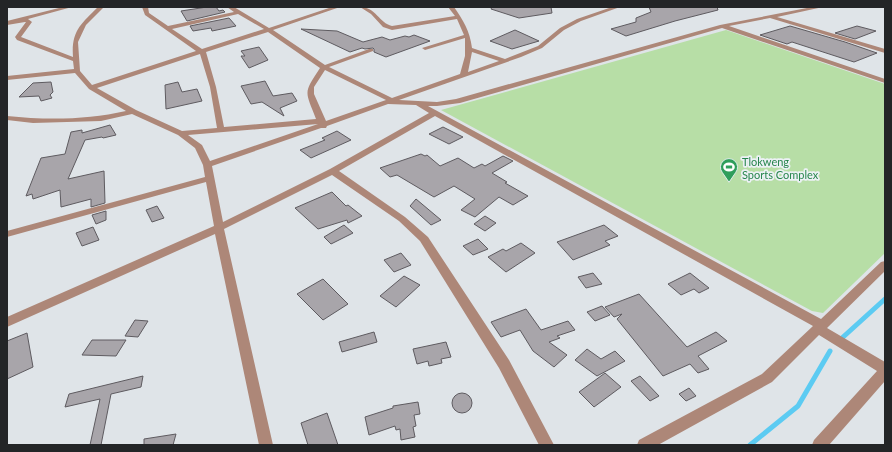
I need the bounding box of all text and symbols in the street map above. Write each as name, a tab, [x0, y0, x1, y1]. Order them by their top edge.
place label: Tlokweng Sports Complex	[742, 155, 819, 181]
sports icon: Tlokweng Sports Complex	[719, 157, 739, 182]

